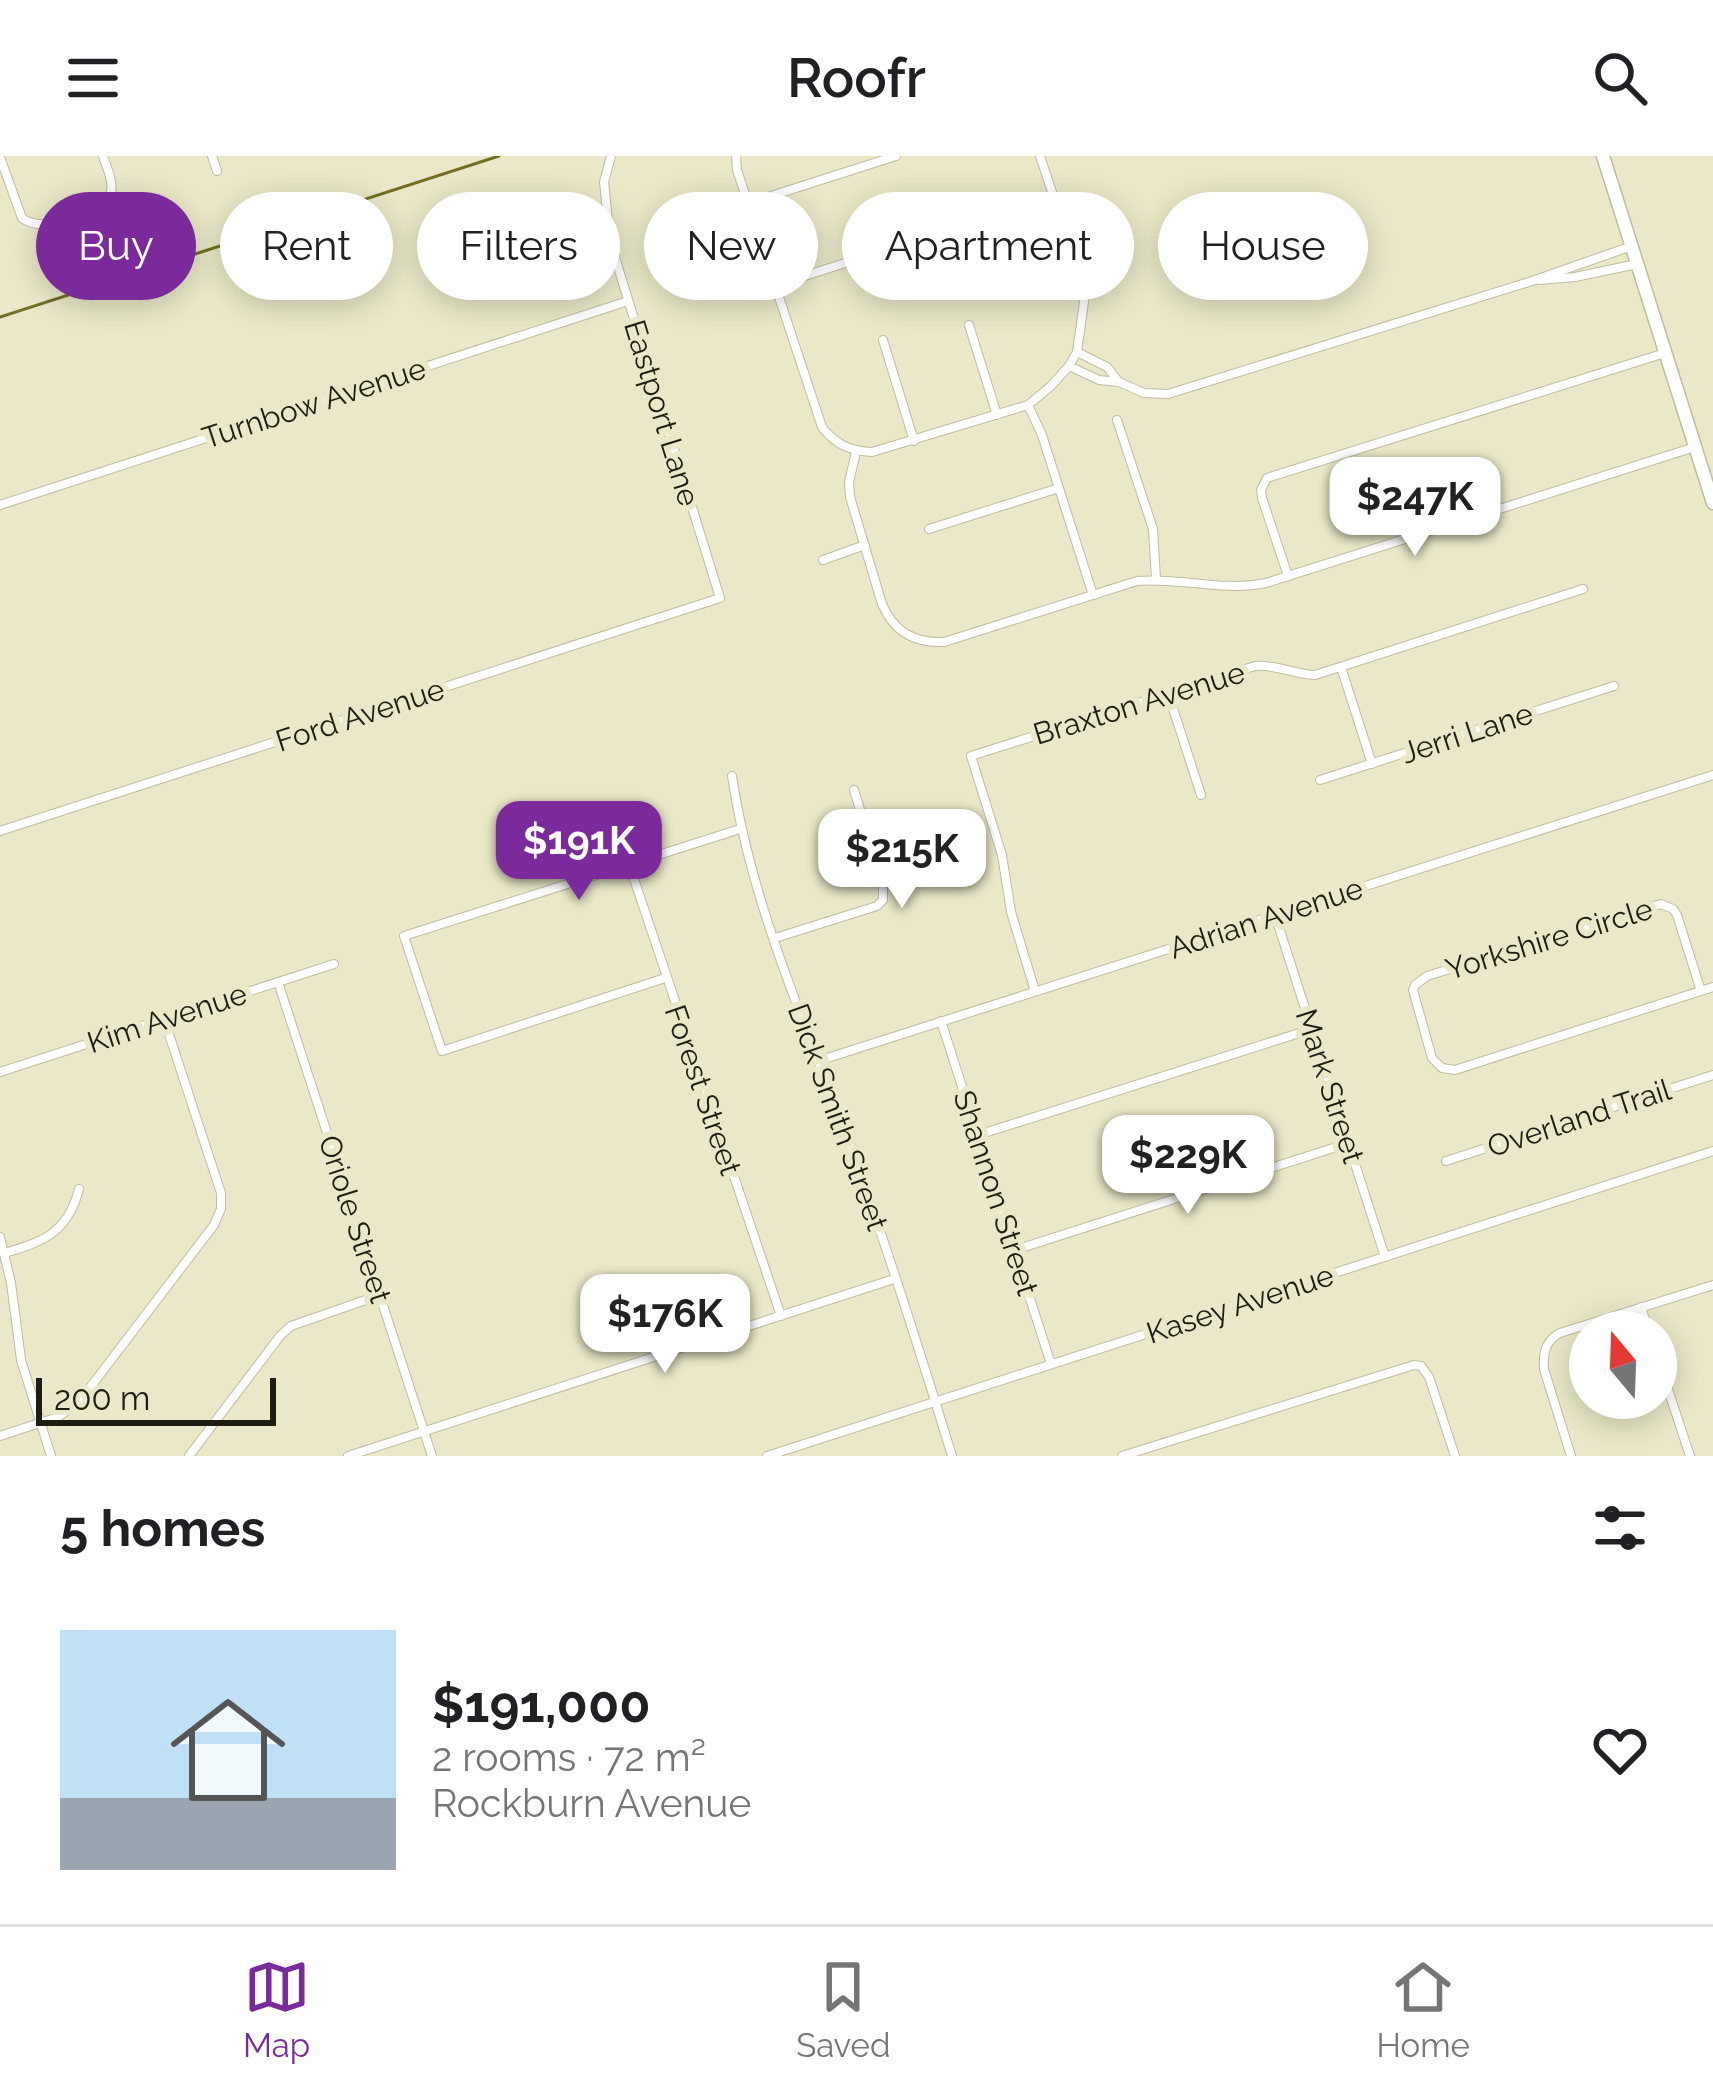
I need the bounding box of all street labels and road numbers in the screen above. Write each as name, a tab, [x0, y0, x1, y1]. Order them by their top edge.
street label: Eastport Lane	[617, 316, 707, 510]
street label: Turnbow Avenue	[198, 350, 430, 456]
street label: Braxton Avenue	[1029, 654, 1249, 752]
street label: Ford Avenue	[271, 671, 449, 759]
street label: Jerri Lane	[1397, 695, 1537, 771]
street label: Adrian Avenue	[1165, 870, 1367, 966]
street label: Yorkshire Circle	[1441, 891, 1657, 987]
street label: Kim Avenue	[83, 976, 251, 1060]
street label: Dick Smith Street	[781, 999, 895, 1235]
street label: Forest Street	[658, 1000, 748, 1180]
street label: Mark Street	[1289, 1005, 1371, 1167]
street label: Overland Trail	[1483, 1072, 1676, 1164]
street label: Shannon Street	[946, 1086, 1046, 1300]
street label: Oriole Street	[311, 1131, 399, 1307]
street label: Kasey Avenue	[1142, 1257, 1338, 1351]

